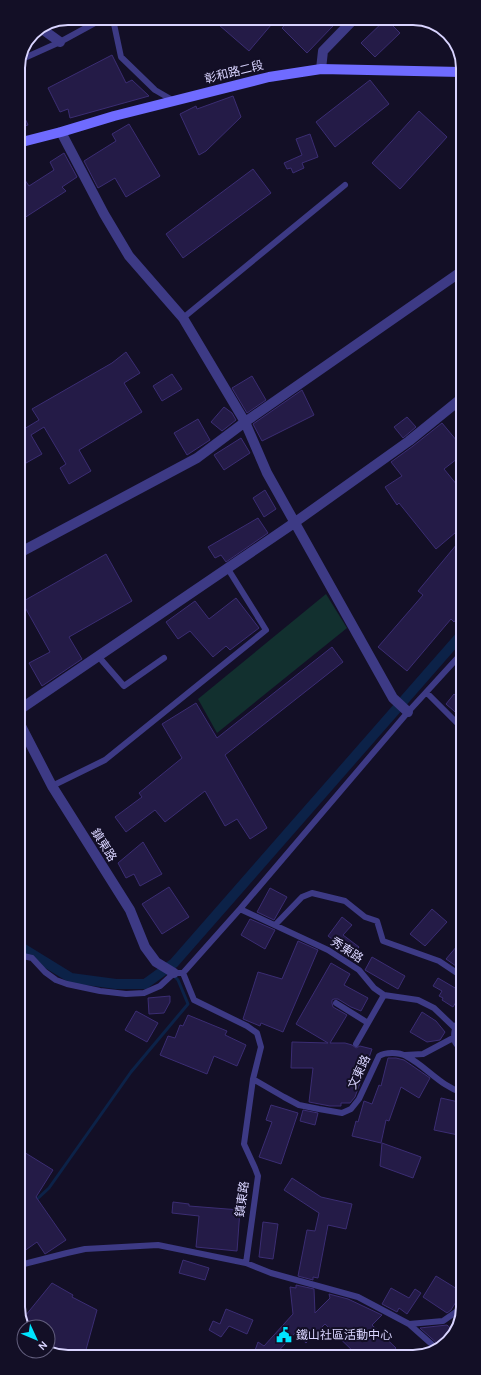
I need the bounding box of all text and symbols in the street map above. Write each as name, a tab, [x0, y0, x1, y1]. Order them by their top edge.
street label: 彰和路二段	[203, 58, 265, 86]
street label: 鎮東路	[89, 826, 119, 864]
street label: 秀東路	[328, 934, 366, 966]
street label: 文東路	[345, 1053, 373, 1091]
street label: 鎮東路	[233, 1180, 251, 1218]
north arrow	[16, 1319, 56, 1359]
public building icon: 鐵山社區活動中心	[275, 1326, 293, 1344]
place label: 鐵山社區活動中心	[296, 1328, 392, 1342]
text: N	[35, 1338, 50, 1353]

